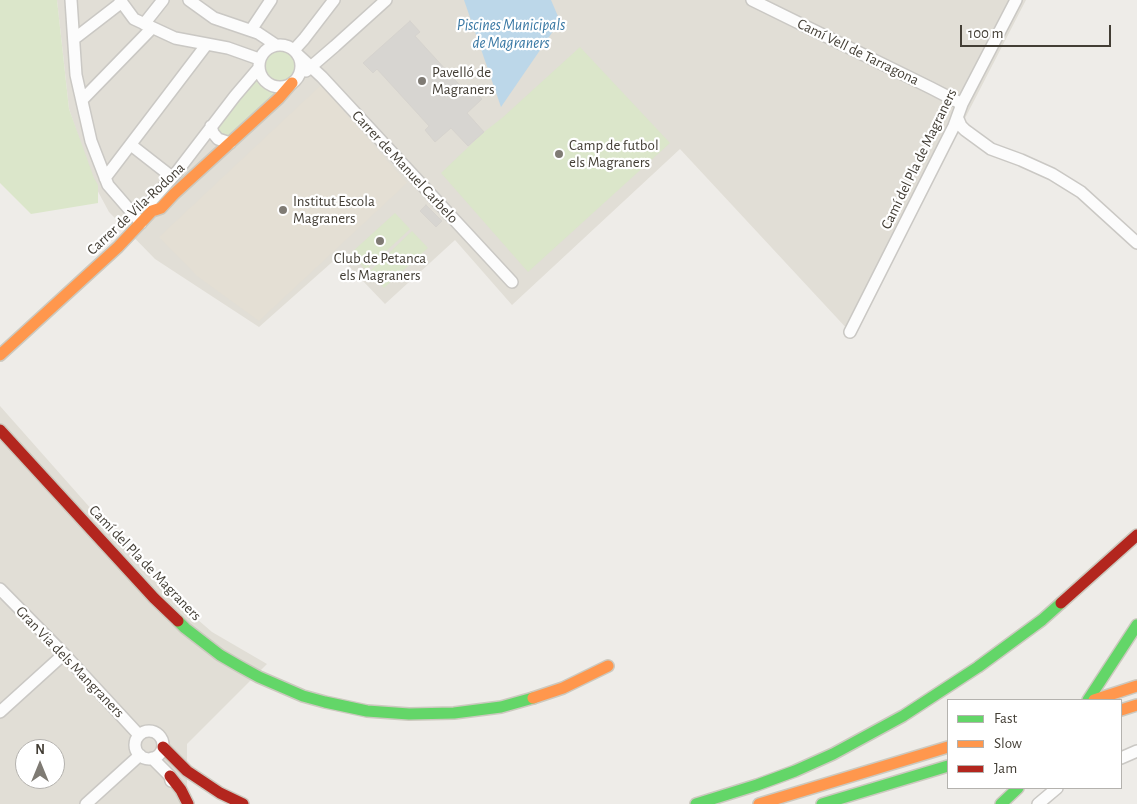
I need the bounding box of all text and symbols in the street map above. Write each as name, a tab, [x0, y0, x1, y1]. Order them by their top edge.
water label: Piscines Municipals de Magraners	[457, 15, 565, 53]
street label: Camí Vell de Tarragona	[794, 15, 922, 89]
scale bar	[962, 15, 1113, 47]
text: 100 m	[968, 26, 1003, 41]
place label: Pavelló de Magraners	[432, 63, 494, 98]
marker: Pavelló de Magraners	[416, 75, 428, 87]
street label: Camí del Pla de Magraners	[877, 86, 961, 232]
street label: Carrer de Manuel Carbelo	[348, 107, 462, 227]
place label: Camp de futbol els Magraners	[569, 136, 659, 171]
marker: Camp de futbol els Magraners	[553, 148, 565, 160]
street label: Carrer de Vila-Rodona	[83, 159, 189, 259]
place label: Institut Escola Magraners	[293, 192, 375, 227]
marker: Institut Escola Magraners	[277, 204, 289, 216]
marker: Club de Petanca els Magraners	[374, 235, 386, 247]
place label: Club de Petanca els Magraners	[334, 249, 426, 284]
street label: Camí del Pla de Magraners	[85, 501, 205, 625]
street label: Gran Via dels Mangraners	[12, 602, 128, 722]
legend	[947, 699, 1122, 789]
text: Fast	[994, 711, 1017, 726]
text: Slow	[994, 736, 1022, 751]
north arrow	[15, 739, 65, 789]
text: N	[35, 743, 45, 757]
text: Jam	[994, 761, 1017, 776]

